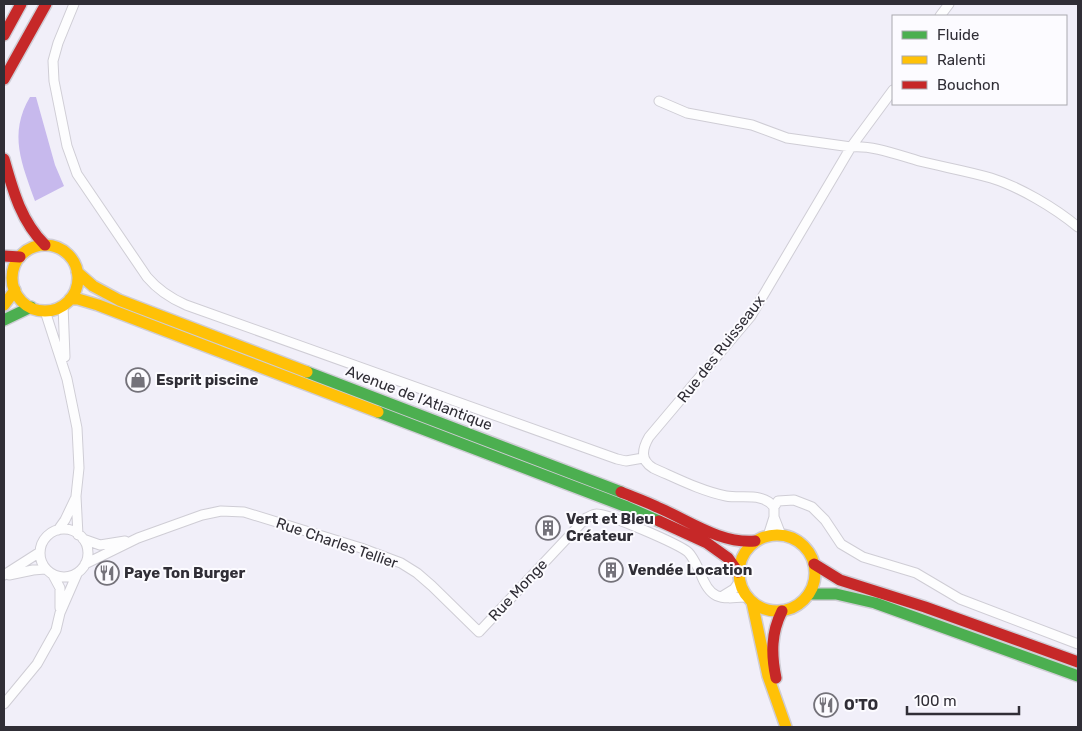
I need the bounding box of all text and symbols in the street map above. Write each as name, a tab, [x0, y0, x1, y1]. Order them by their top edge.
legend	[892, 15, 1067, 105]
text: Fluide	[937, 26, 979, 44]
text: Ralenti	[937, 51, 986, 69]
text: Bouchon	[937, 76, 1000, 94]
street label: Rue des Ruisseaux	[674, 292, 768, 406]
street label: Avenue de l’Atlantique	[343, 362, 495, 434]
shop icon: Esprit piscine	[125, 367, 151, 393]
place label: Esprit piscine	[156, 371, 258, 389]
place label: Vert et Bleu Créateur	[566, 510, 654, 545]
street label: Rue Charles Tellier	[274, 514, 401, 572]
building icon: Vert et Bleu Créateur	[535, 515, 561, 541]
street label: Rue Monge	[485, 555, 551, 625]
building icon: Vendée Location	[598, 557, 624, 583]
restaurant icon: Paye Ton Burger	[94, 560, 120, 586]
place label: Vendée Location	[628, 561, 752, 579]
place label: Paye Ton Burger	[124, 564, 245, 582]
scale bar	[907, 684, 1020, 716]
restaurant icon: O'TO	[813, 692, 839, 718]
text: 100 m	[914, 692, 956, 710]
place label: O'TO	[844, 696, 878, 714]

